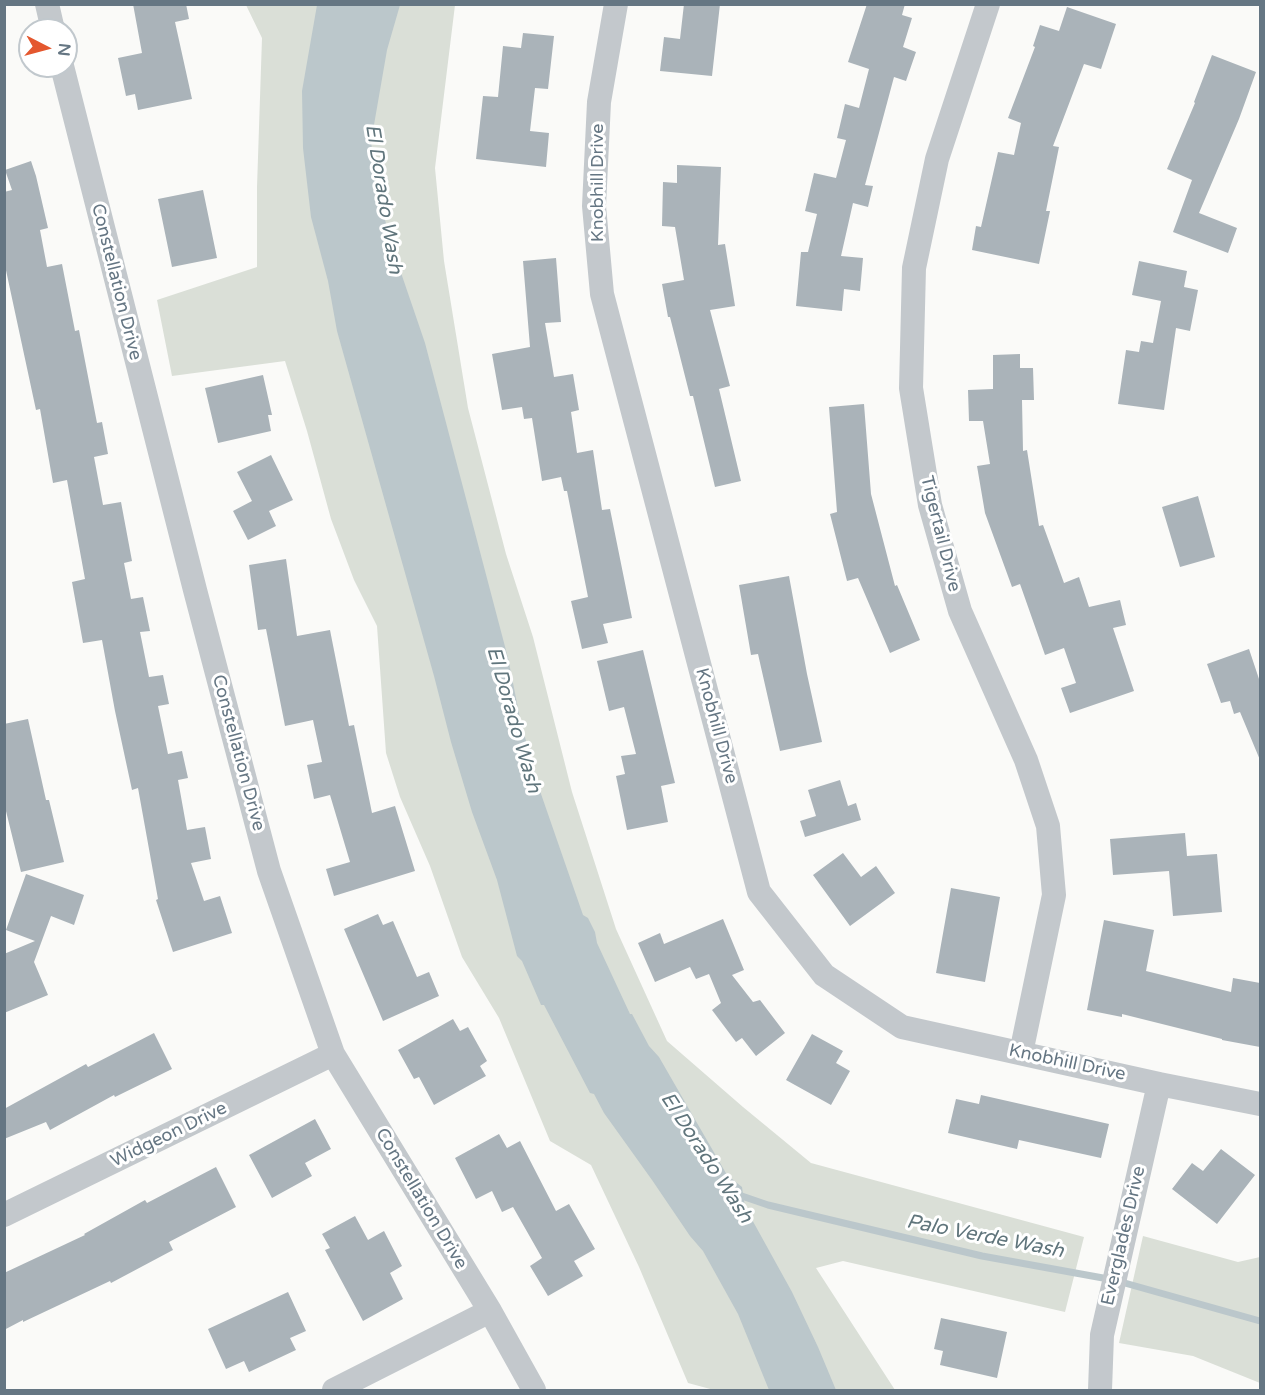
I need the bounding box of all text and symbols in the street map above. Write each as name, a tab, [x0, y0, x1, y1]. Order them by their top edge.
north arrow	[18, 18, 78, 78]
text: N	[53, 42, 75, 57]
water label: El Dorado Wash	[359, 123, 407, 275]
street label: Knobhill Drive	[587, 124, 609, 242]
street label: Constellation Drive	[86, 201, 146, 363]
street label: Tigertail Drive	[915, 474, 965, 594]
water label: El Dorado Wash	[481, 644, 545, 796]
street label: Knobhill Drive	[690, 666, 742, 786]
street label: Constellation Drive	[207, 673, 269, 833]
street label: Knobhill Drive	[1007, 1040, 1127, 1086]
water label: El Dorado Wash	[655, 1088, 757, 1228]
street label: Widgeon Drive	[107, 1098, 231, 1172]
street label: Constellation Drive	[370, 1125, 472, 1273]
street label: Everglades Drive	[1097, 1164, 1151, 1308]
water label: Palo Verde Wash	[904, 1210, 1066, 1264]

